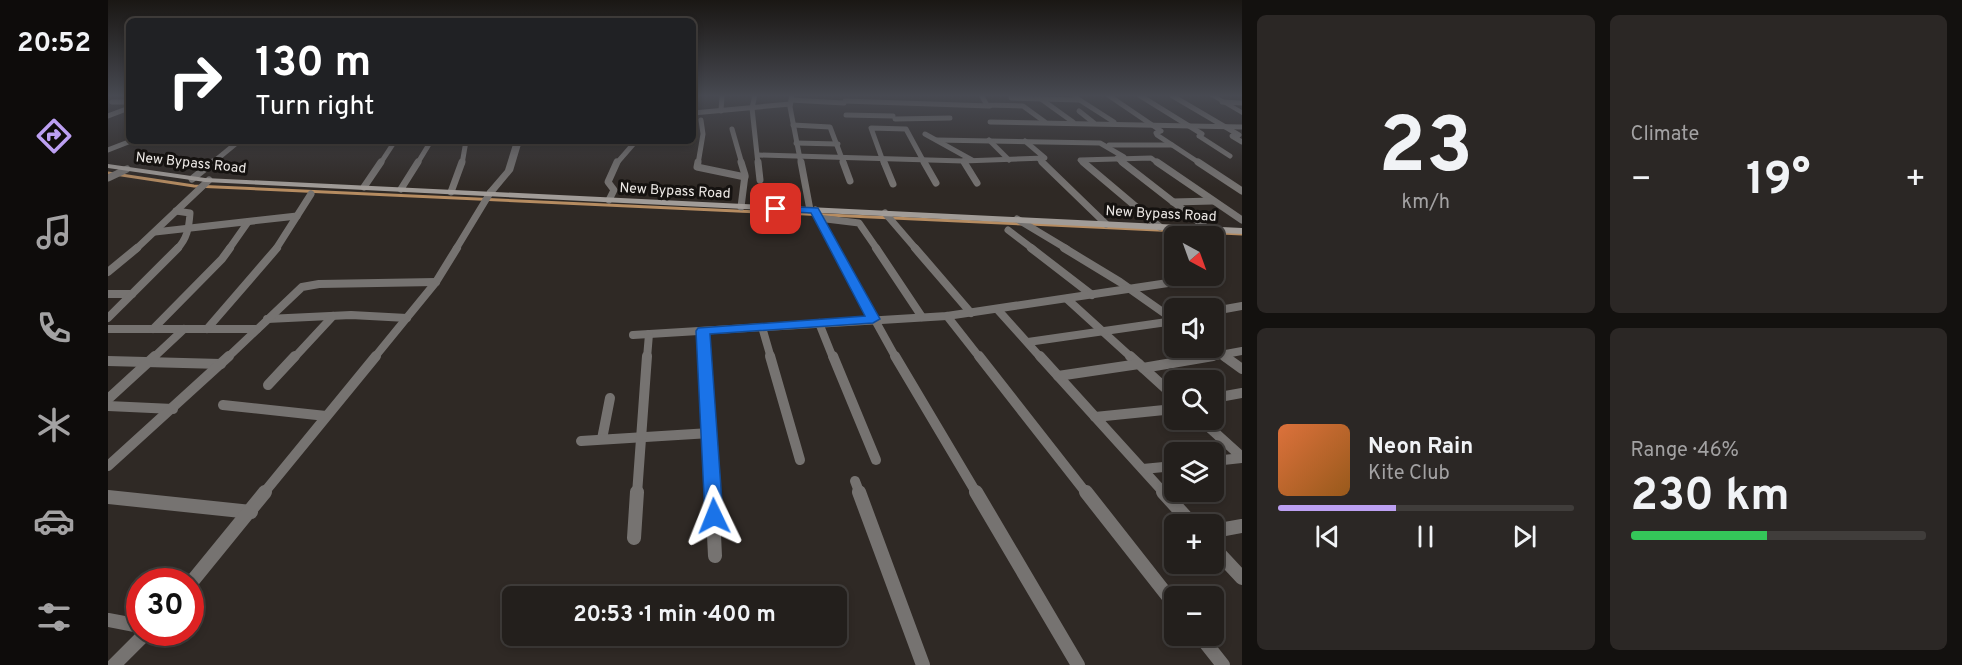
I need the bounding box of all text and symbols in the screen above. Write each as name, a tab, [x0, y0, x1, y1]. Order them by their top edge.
text: 20:52	[17, 27, 91, 61]
text: 130 m	[255, 38, 371, 91]
icon: right	[156, 42, 234, 120]
text: Turn right	[255, 90, 374, 124]
text: 23	[1379, 101, 1473, 200]
icon: directions	[33, 115, 75, 157]
text: Climate	[1631, 122, 1699, 148]
street label: New Bypass Road	[135, 149, 247, 178]
text: 19°	[1746, 153, 1810, 210]
text: −	[1631, 160, 1652, 202]
text: +	[1905, 160, 1926, 202]
street label: New Bypass Road	[619, 180, 731, 203]
pin	[750, 183, 801, 234]
text: km/h	[1401, 190, 1450, 216]
icon: arrive	[759, 192, 792, 225]
street label: New Bypass Road	[1105, 203, 1217, 226]
icon: music	[33, 211, 75, 253]
north arrow	[1164, 226, 1224, 286]
map controls	[1164, 226, 1224, 646]
button: sound	[1164, 298, 1224, 358]
icon: phone	[33, 307, 75, 349]
button: search	[1164, 370, 1224, 430]
icon: climate	[33, 404, 75, 446]
text: Neon Rain	[1368, 434, 1473, 461]
text: Range · 46%	[1631, 438, 1739, 464]
button: layers	[1164, 442, 1224, 502]
text: Kite Club	[1368, 461, 1450, 487]
text: 230 km	[1631, 469, 1790, 526]
position arrow	[682, 484, 746, 548]
icon: car	[33, 500, 75, 542]
button: +	[1164, 514, 1224, 574]
icon: previous	[1311, 520, 1344, 553]
icon: pause	[1409, 520, 1442, 553]
icon: next	[1508, 520, 1541, 553]
speed limit sign: 30	[126, 568, 204, 646]
button: −	[1164, 586, 1224, 646]
icon: filters	[33, 596, 75, 638]
text: 20:53 · 1 min · 400 m	[573, 602, 776, 629]

